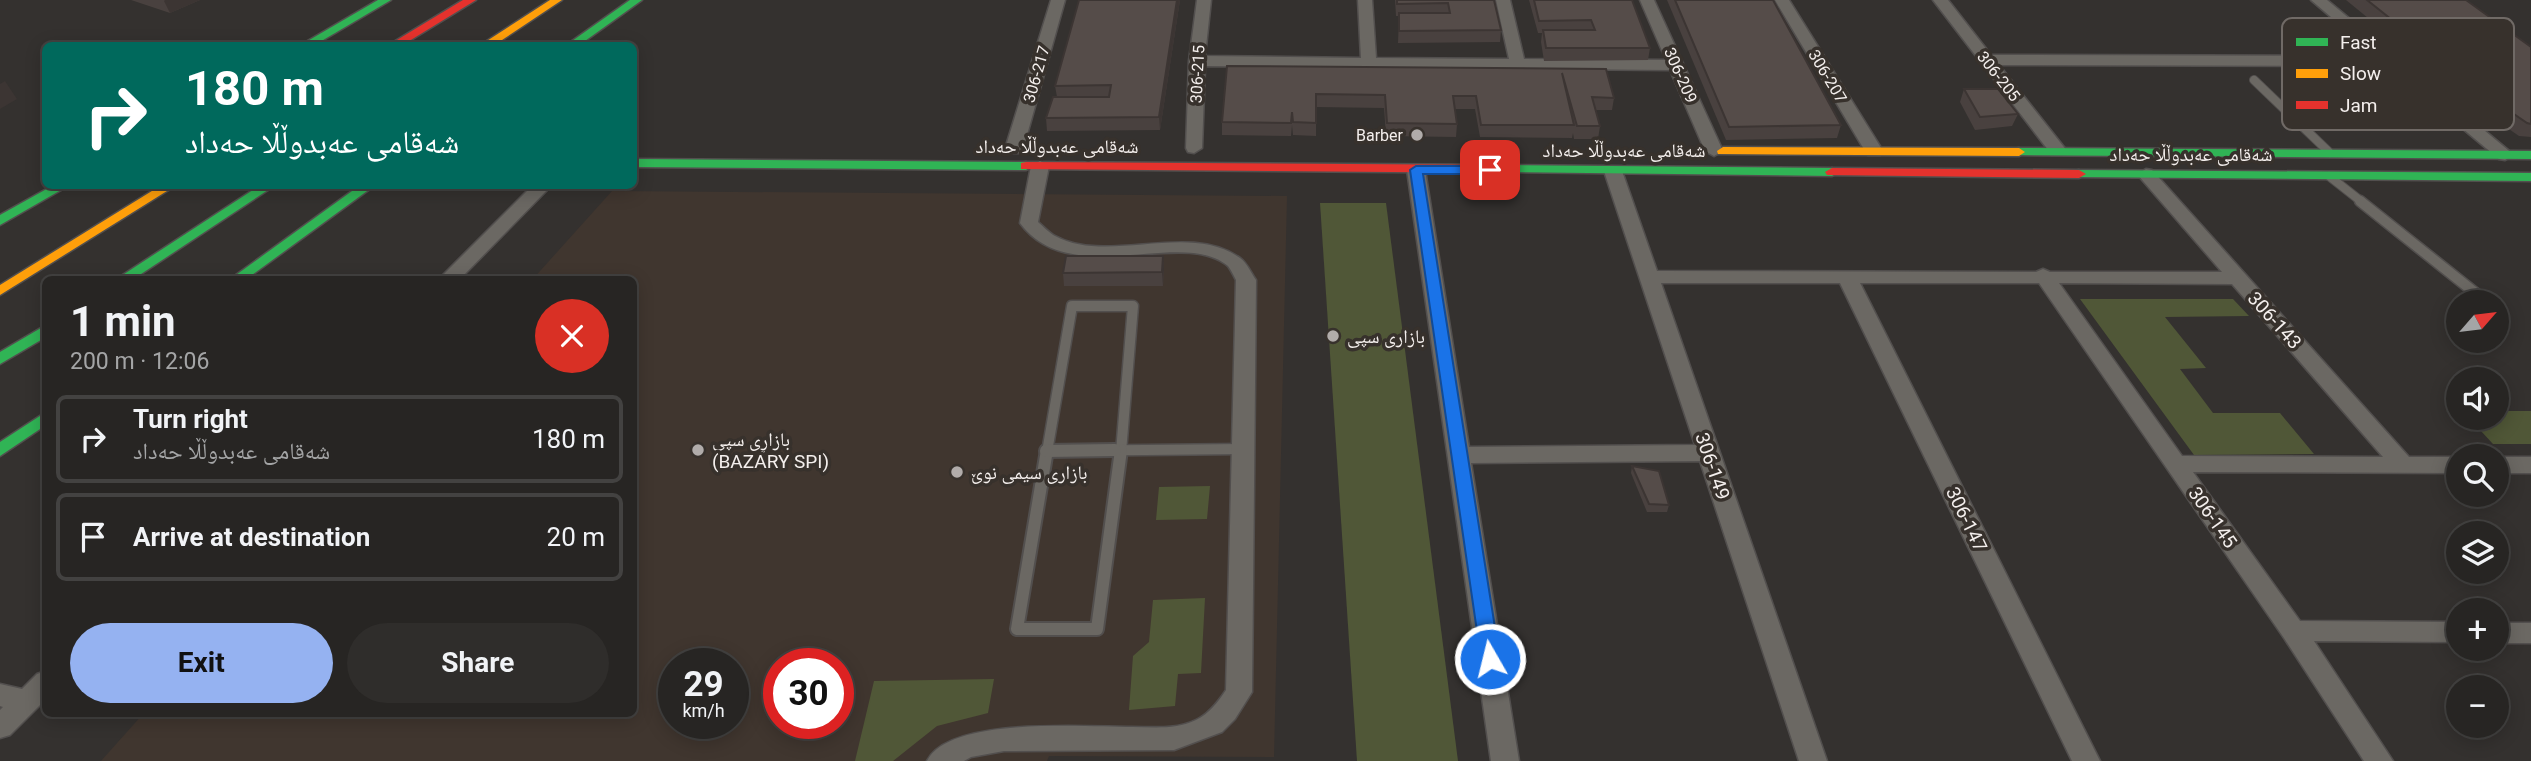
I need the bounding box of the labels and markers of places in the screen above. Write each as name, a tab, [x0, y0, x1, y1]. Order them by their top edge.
place label: Barber	[1356, 126, 1404, 145]
marker: Barber	[1409, 127, 1425, 143]
pin	[1460, 140, 1520, 200]
place label: بازاری سپی	[1347, 325, 1425, 348]
marker: بازاری سپی	[1325, 328, 1341, 344]
place label: بازاڕی سپی (BAZARY SPI)	[712, 428, 829, 473]
marker: بازاڕی سپی (BAZARY SPI)	[690, 442, 706, 458]
place label: بازاری سیمی نوێ	[971, 461, 1088, 484]
marker: بازاری سیمی نوێ	[949, 464, 965, 480]

